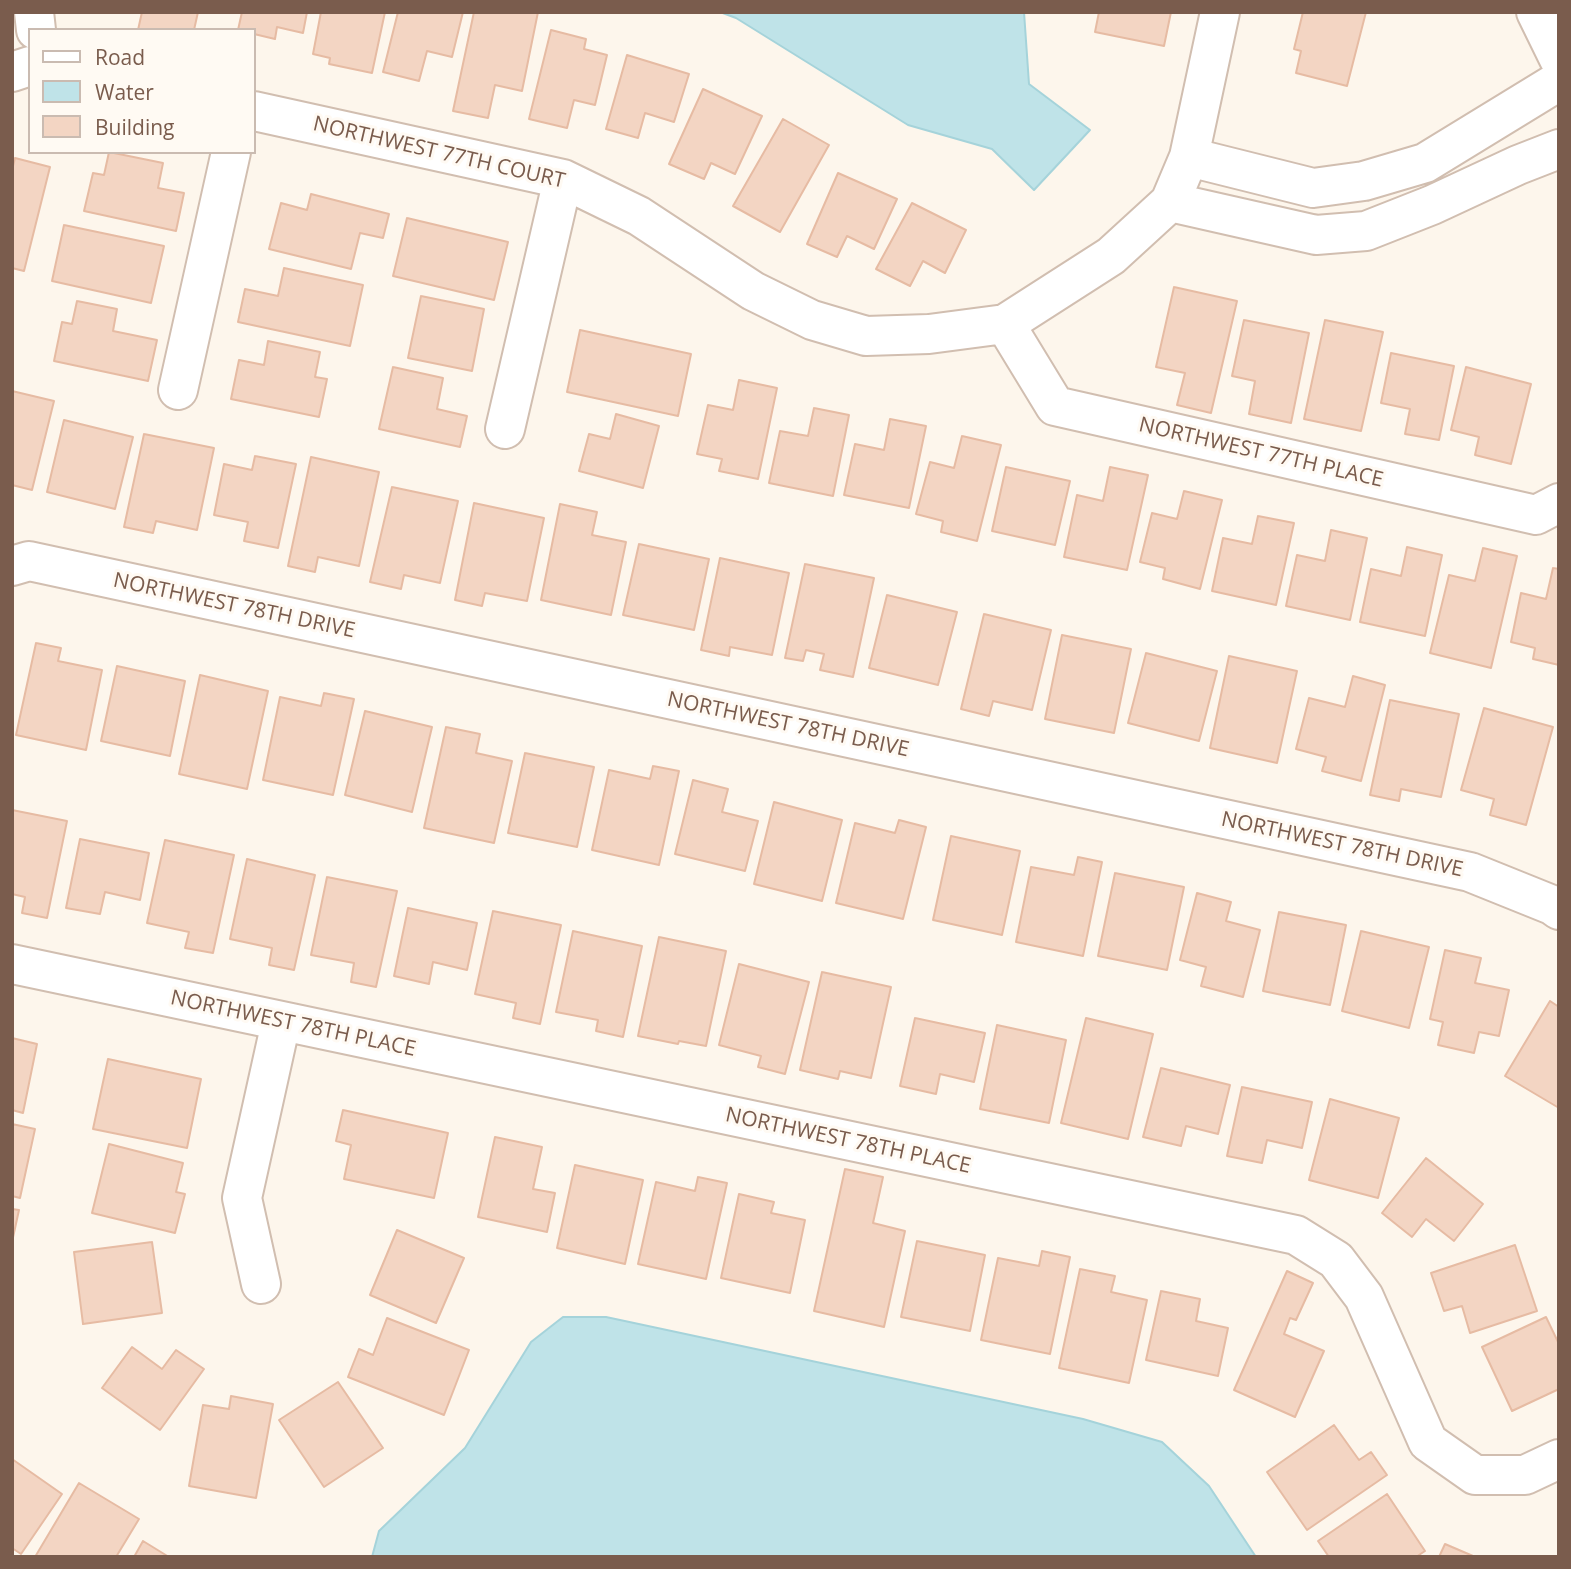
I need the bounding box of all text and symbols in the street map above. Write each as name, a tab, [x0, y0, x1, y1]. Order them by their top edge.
legend	[28, 28, 256, 154]
text: Road	[95, 43, 145, 71]
text: Water	[95, 78, 154, 106]
street label: NORTHWEST 77TH COURT	[311, 112, 567, 194]
text: Building	[95, 113, 174, 141]
street label: NORTHWEST 77TH PLACE	[1136, 413, 1386, 493]
street label: NORTHWEST 78TH DRIVE	[111, 568, 357, 644]
street label: NORTHWEST 78TH DRIVE	[665, 687, 911, 763]
street label: NORTHWEST 78TH DRIVE	[1219, 807, 1465, 883]
street label: NORTHWEST 78TH PLACE	[168, 986, 418, 1062]
street label: NORTHWEST 78TH PLACE	[723, 1103, 973, 1179]

